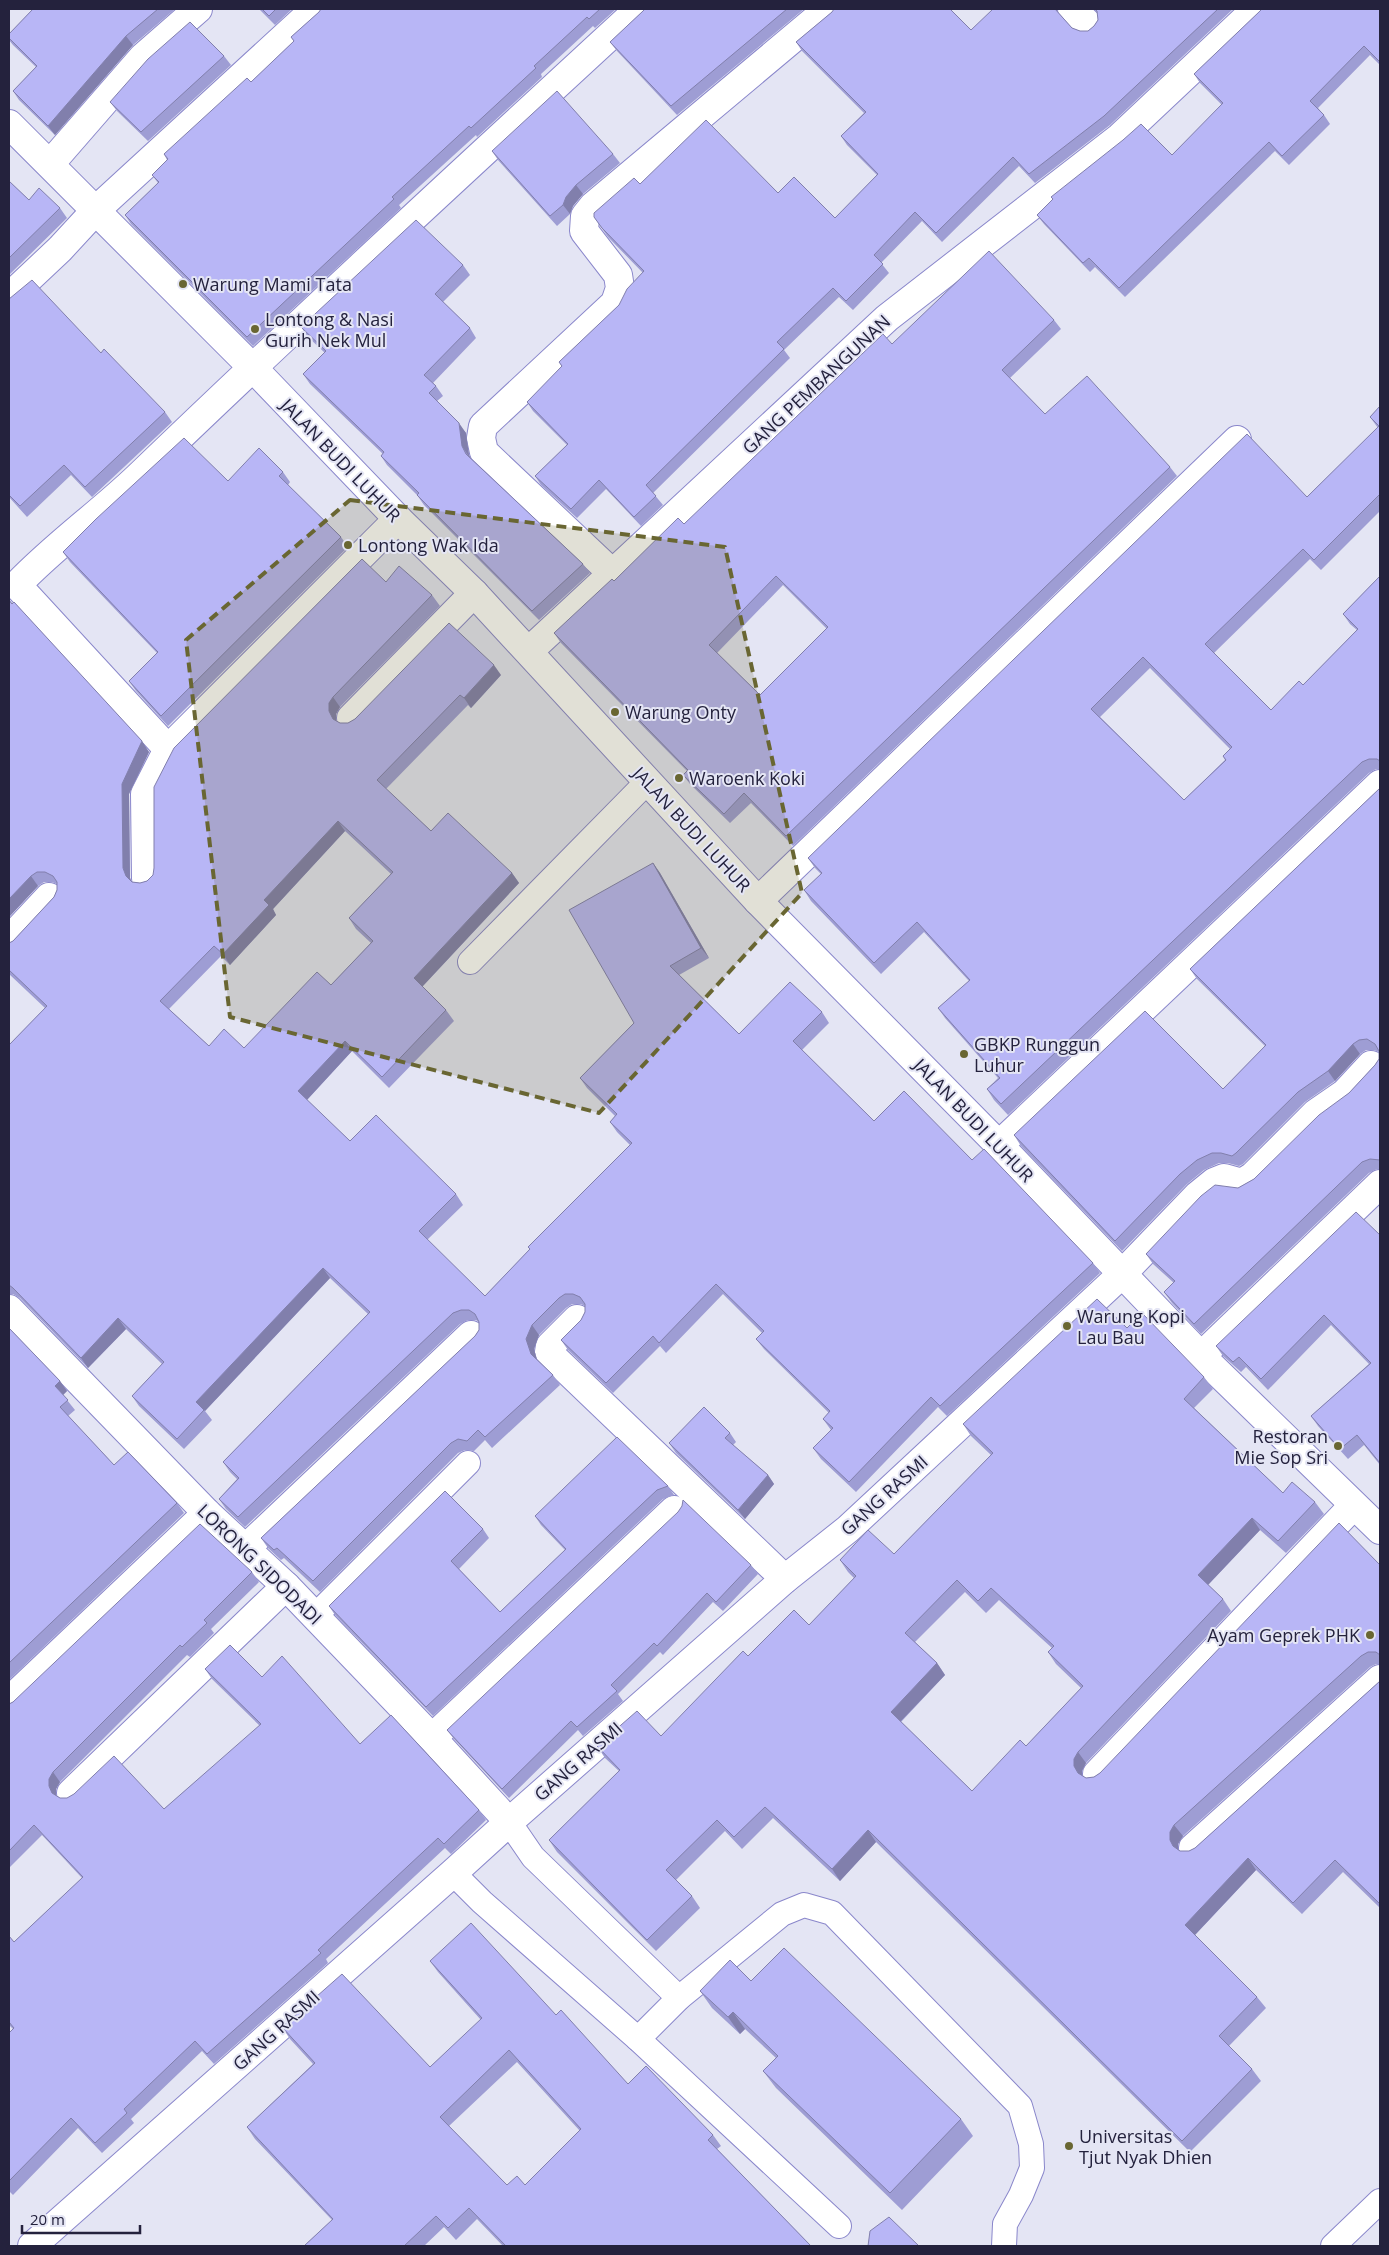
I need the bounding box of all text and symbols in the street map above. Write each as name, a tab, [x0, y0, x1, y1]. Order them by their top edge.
place label: Warung Mami Tata	[193, 272, 352, 296]
marker: Warung Mami Tata	[177, 278, 189, 290]
place label: Lontong & Nasi Gurih Nek Mul	[265, 307, 393, 352]
street label: GANG PEMBANGUNAN	[737, 309, 895, 459]
marker: Lontong & Nasi Gurih Nek Mul	[249, 323, 261, 335]
street label: JALAN BUDI LUHUR	[274, 392, 406, 527]
place label: Lontong Wak Ida	[358, 533, 499, 557]
marker: Lontong Wak Ida	[342, 539, 354, 551]
place label: Warung Onty	[625, 700, 737, 724]
marker: Warung Onty	[609, 706, 621, 718]
street label: JALAN BUDI LUHUR	[626, 760, 756, 897]
place label: Waroenk Koki	[689, 766, 805, 790]
marker: Waroenk Koki	[673, 772, 685, 784]
place label: GBKP Runggun Luhur	[974, 1032, 1100, 1077]
marker: GBKP Runggun Luhur	[958, 1048, 970, 1060]
street label: JALAN BUDI LUHUR	[907, 1052, 1039, 1187]
place label: Warung Kopi Lau Bau	[1077, 1304, 1185, 1349]
marker: Warung Kopi Lau Bau	[1061, 1320, 1073, 1332]
place label: Restoran Mie Sop Sri	[1234, 1424, 1328, 1469]
marker: Restoran Mie Sop Sri	[1332, 1440, 1344, 1452]
street label: GANG RASMI	[835, 1449, 933, 1541]
street label: LORONG SIDODADI	[193, 1498, 327, 1630]
place label: Ayam Geprek PHK	[1207, 1623, 1361, 1647]
marker: Ayam Geprek PHK	[1364, 1629, 1376, 1641]
street label: GANG RASMI	[529, 1716, 627, 1806]
street label: GANG RASMI	[227, 1984, 325, 2076]
place label: Universitas Tjut Nyak Dhien	[1079, 2124, 1212, 2169]
marker: Universitas Tjut Nyak Dhien	[1063, 2140, 1075, 2152]
scale bar	[22, 2202, 140, 2234]
text: 20 m	[30, 2209, 65, 2229]

